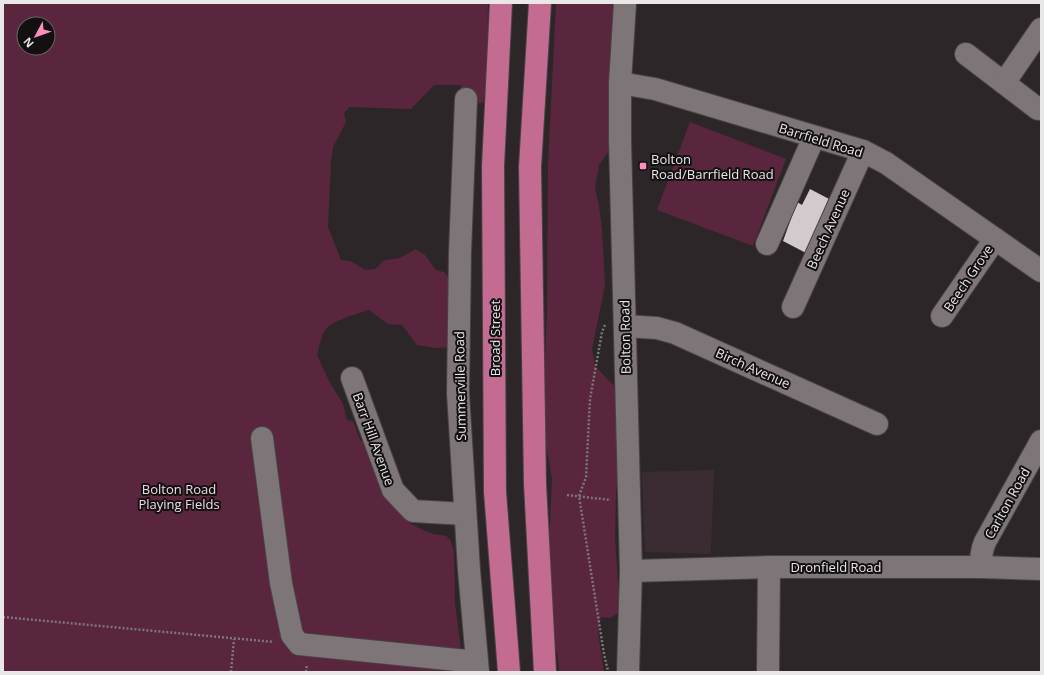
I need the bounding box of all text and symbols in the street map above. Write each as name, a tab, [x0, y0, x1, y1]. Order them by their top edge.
north arrow	[16, 16, 56, 56]
text: N	[19, 35, 37, 51]
street label: Barrfield Road	[777, 119, 865, 161]
place label: Bolton Road/Barrfield Road	[651, 150, 774, 183]
marker: Bolton Road/Barrfield Road	[638, 161, 648, 171]
street label: Beech Avenue	[802, 186, 854, 272]
street label: Beech Grove	[939, 241, 997, 315]
street label: Broad Street	[486, 299, 504, 376]
street label: Bolton Road	[615, 300, 635, 374]
street label: Summerville Road	[450, 331, 470, 441]
street label: Birch Avenue	[713, 344, 793, 392]
street label: Barr Hill Avenue	[349, 390, 399, 488]
street label: Carlton Road	[980, 464, 1034, 542]
park label: Bolton Road Playing Fields	[138, 480, 220, 513]
street label: Dronfield Road	[790, 558, 882, 576]

